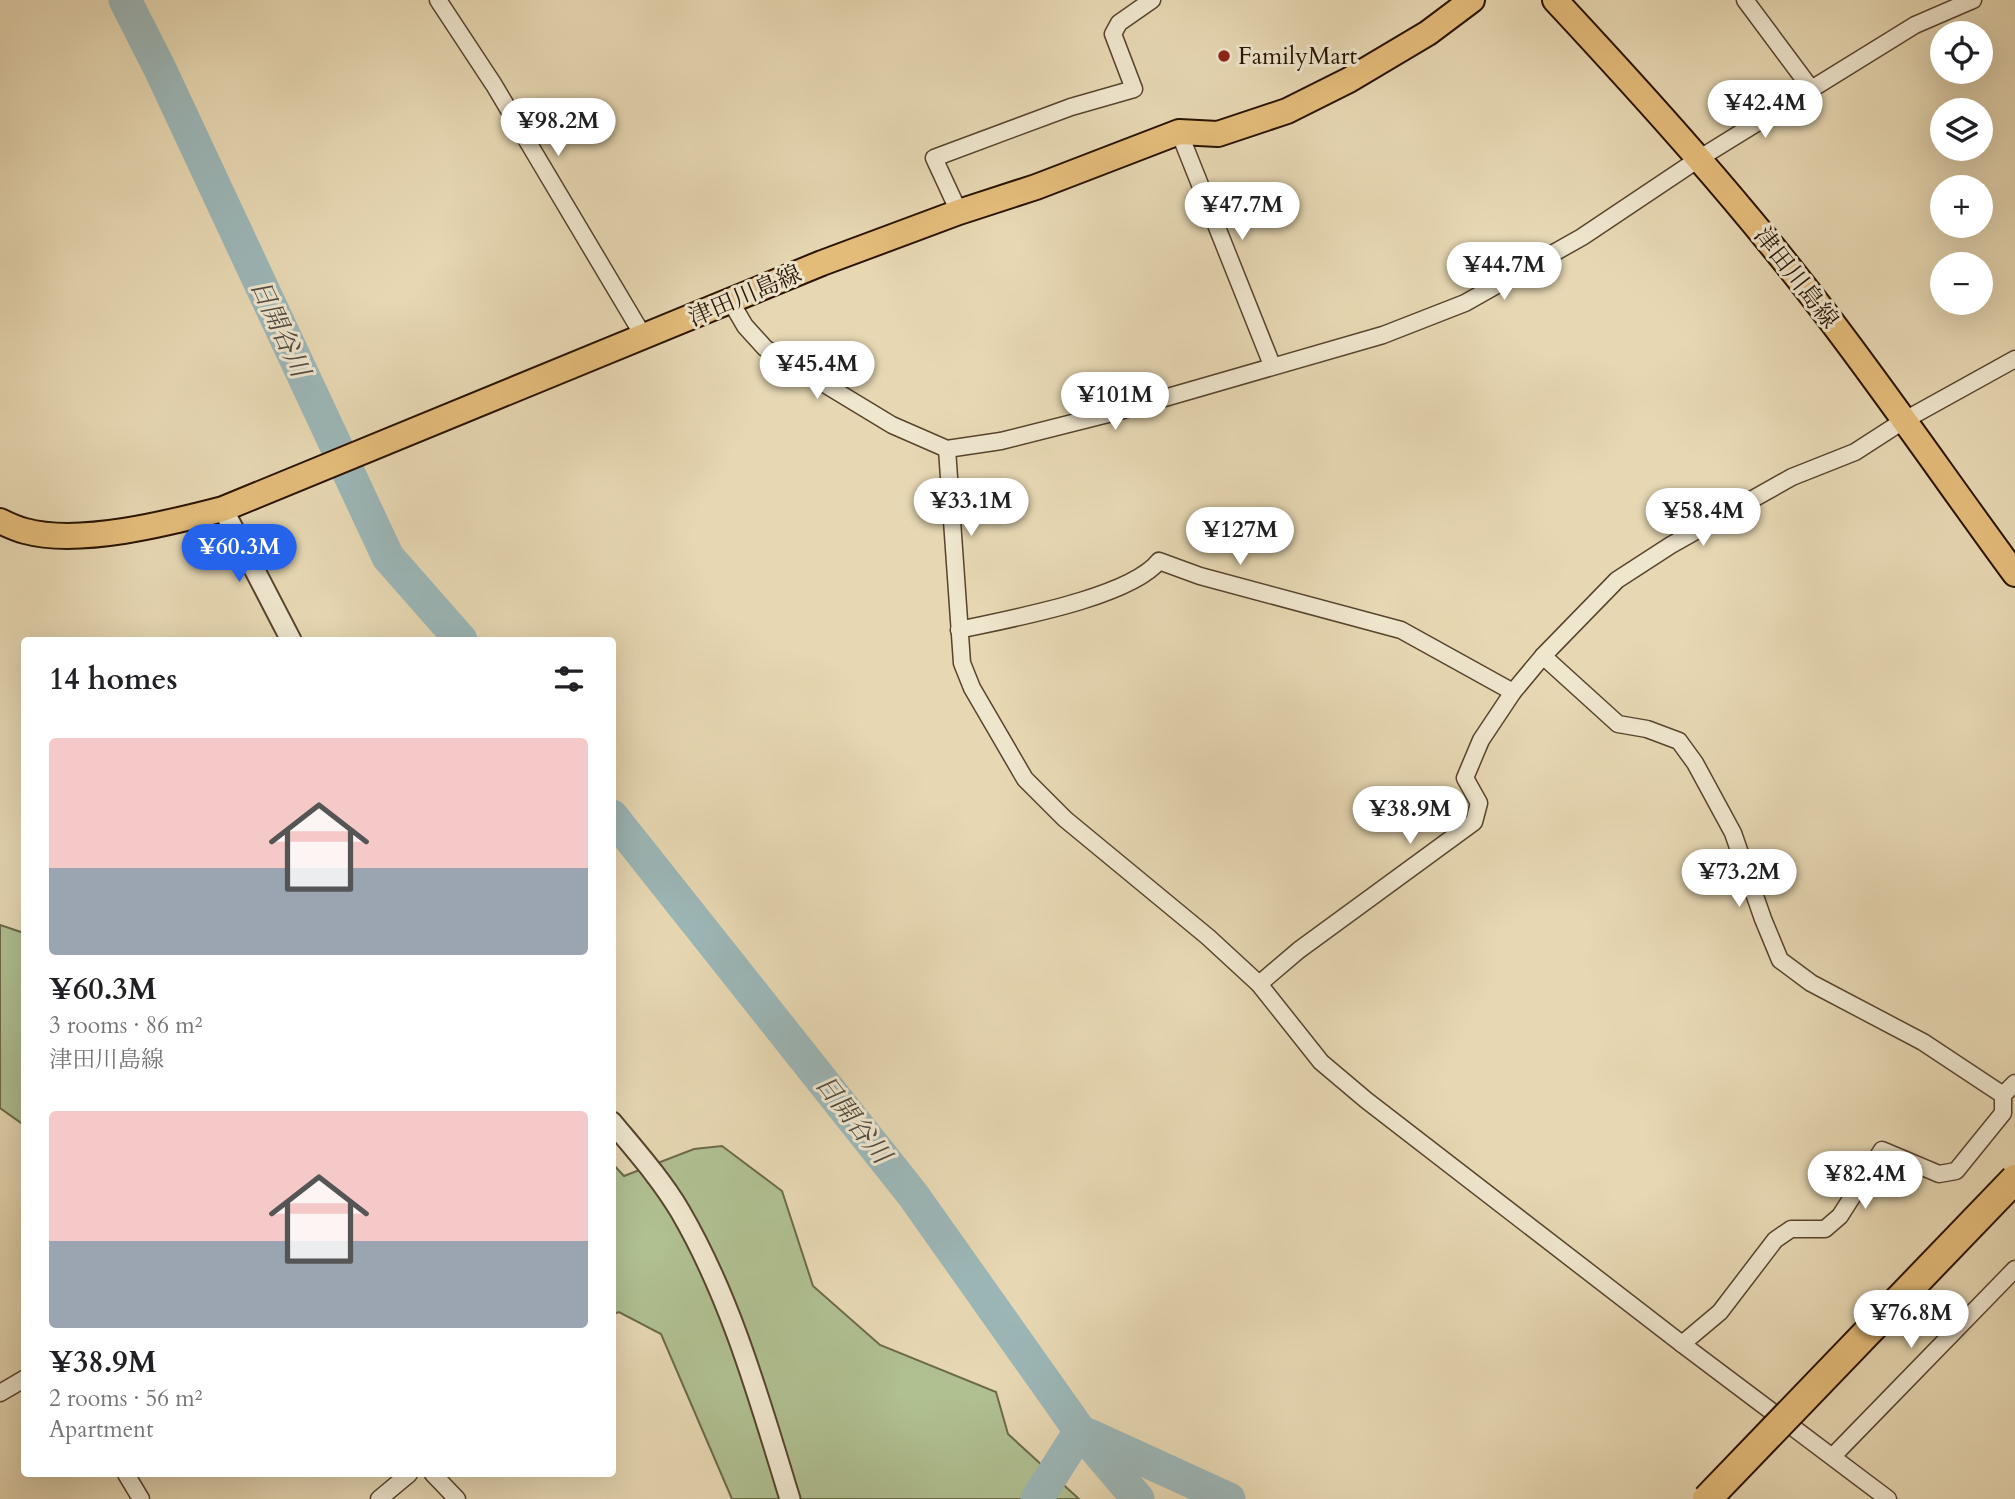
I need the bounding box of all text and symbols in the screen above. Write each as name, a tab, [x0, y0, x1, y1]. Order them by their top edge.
map controls	[1930, 21, 1993, 315]
button: locate	[1930, 21, 1993, 84]
place label: FamilyMart	[1238, 40, 1358, 73]
marker: FamilyMart	[1216, 48, 1232, 64]
pin: ¥42.4M	[1708, 80, 1822, 140]
text: ¥42.4M	[1724, 87, 1806, 118]
button: layers	[1930, 98, 1993, 161]
pin: ¥98.2M	[501, 99, 615, 158]
text: ¥98.2M	[517, 105, 599, 136]
button: +	[1930, 175, 1993, 238]
pin: ¥47.7M	[1185, 182, 1299, 242]
text: ¥47.7M	[1201, 189, 1283, 220]
street label: 津田川島線	[1746, 221, 1846, 335]
pin: ¥44.7M	[1447, 243, 1561, 302]
text: ¥44.7M	[1463, 249, 1545, 280]
button: −	[1930, 252, 1993, 315]
street label: 津田川島線	[683, 257, 807, 335]
water label: 日開谷川	[242, 273, 319, 385]
pin: ¥45.4M	[760, 342, 874, 401]
text: ¥45.4M	[776, 348, 858, 379]
pin: ¥101M	[1066, 372, 1164, 432]
text: ¥101M	[1077, 379, 1153, 410]
pin: ¥33.1M	[914, 478, 1028, 538]
text: ¥33.1M	[930, 485, 1012, 516]
pin: ¥58.4M	[1646, 489, 1760, 548]
text: ¥58.4M	[1662, 495, 1744, 526]
pin: ¥127M	[1191, 508, 1289, 567]
text: ¥127M	[1202, 514, 1278, 545]
pin: ¥60.3M	[182, 524, 296, 584]
text: ¥60.3M	[198, 531, 280, 562]
text: 14 homes	[49, 659, 178, 700]
icon: filters	[550, 660, 588, 698]
icon: home	[256, 784, 382, 910]
pin: ¥38.9M	[1353, 786, 1467, 846]
text: ¥38.9M	[1369, 793, 1451, 824]
pin: ¥73.2M	[1682, 850, 1796, 909]
text: ¥73.2M	[1698, 856, 1780, 887]
text: ¥60.3M	[49, 969, 157, 1010]
text: 3 rooms · 86 m²	[49, 1010, 202, 1041]
text: 津田川島線	[49, 1044, 164, 1075]
water label: 日開谷川	[807, 1067, 901, 1173]
pin: ¥82.4M	[1808, 1152, 1922, 1211]
icon: home	[256, 1156, 382, 1282]
text: ¥82.4M	[1824, 1158, 1906, 1189]
pin: ¥76.8M	[1854, 1290, 1968, 1350]
text: ¥76.8M	[1870, 1297, 1952, 1328]
text: ¥38.9M	[49, 1342, 157, 1383]
text: 2 rooms · 56 m²	[49, 1383, 202, 1414]
text: Apartment	[49, 1414, 153, 1445]

